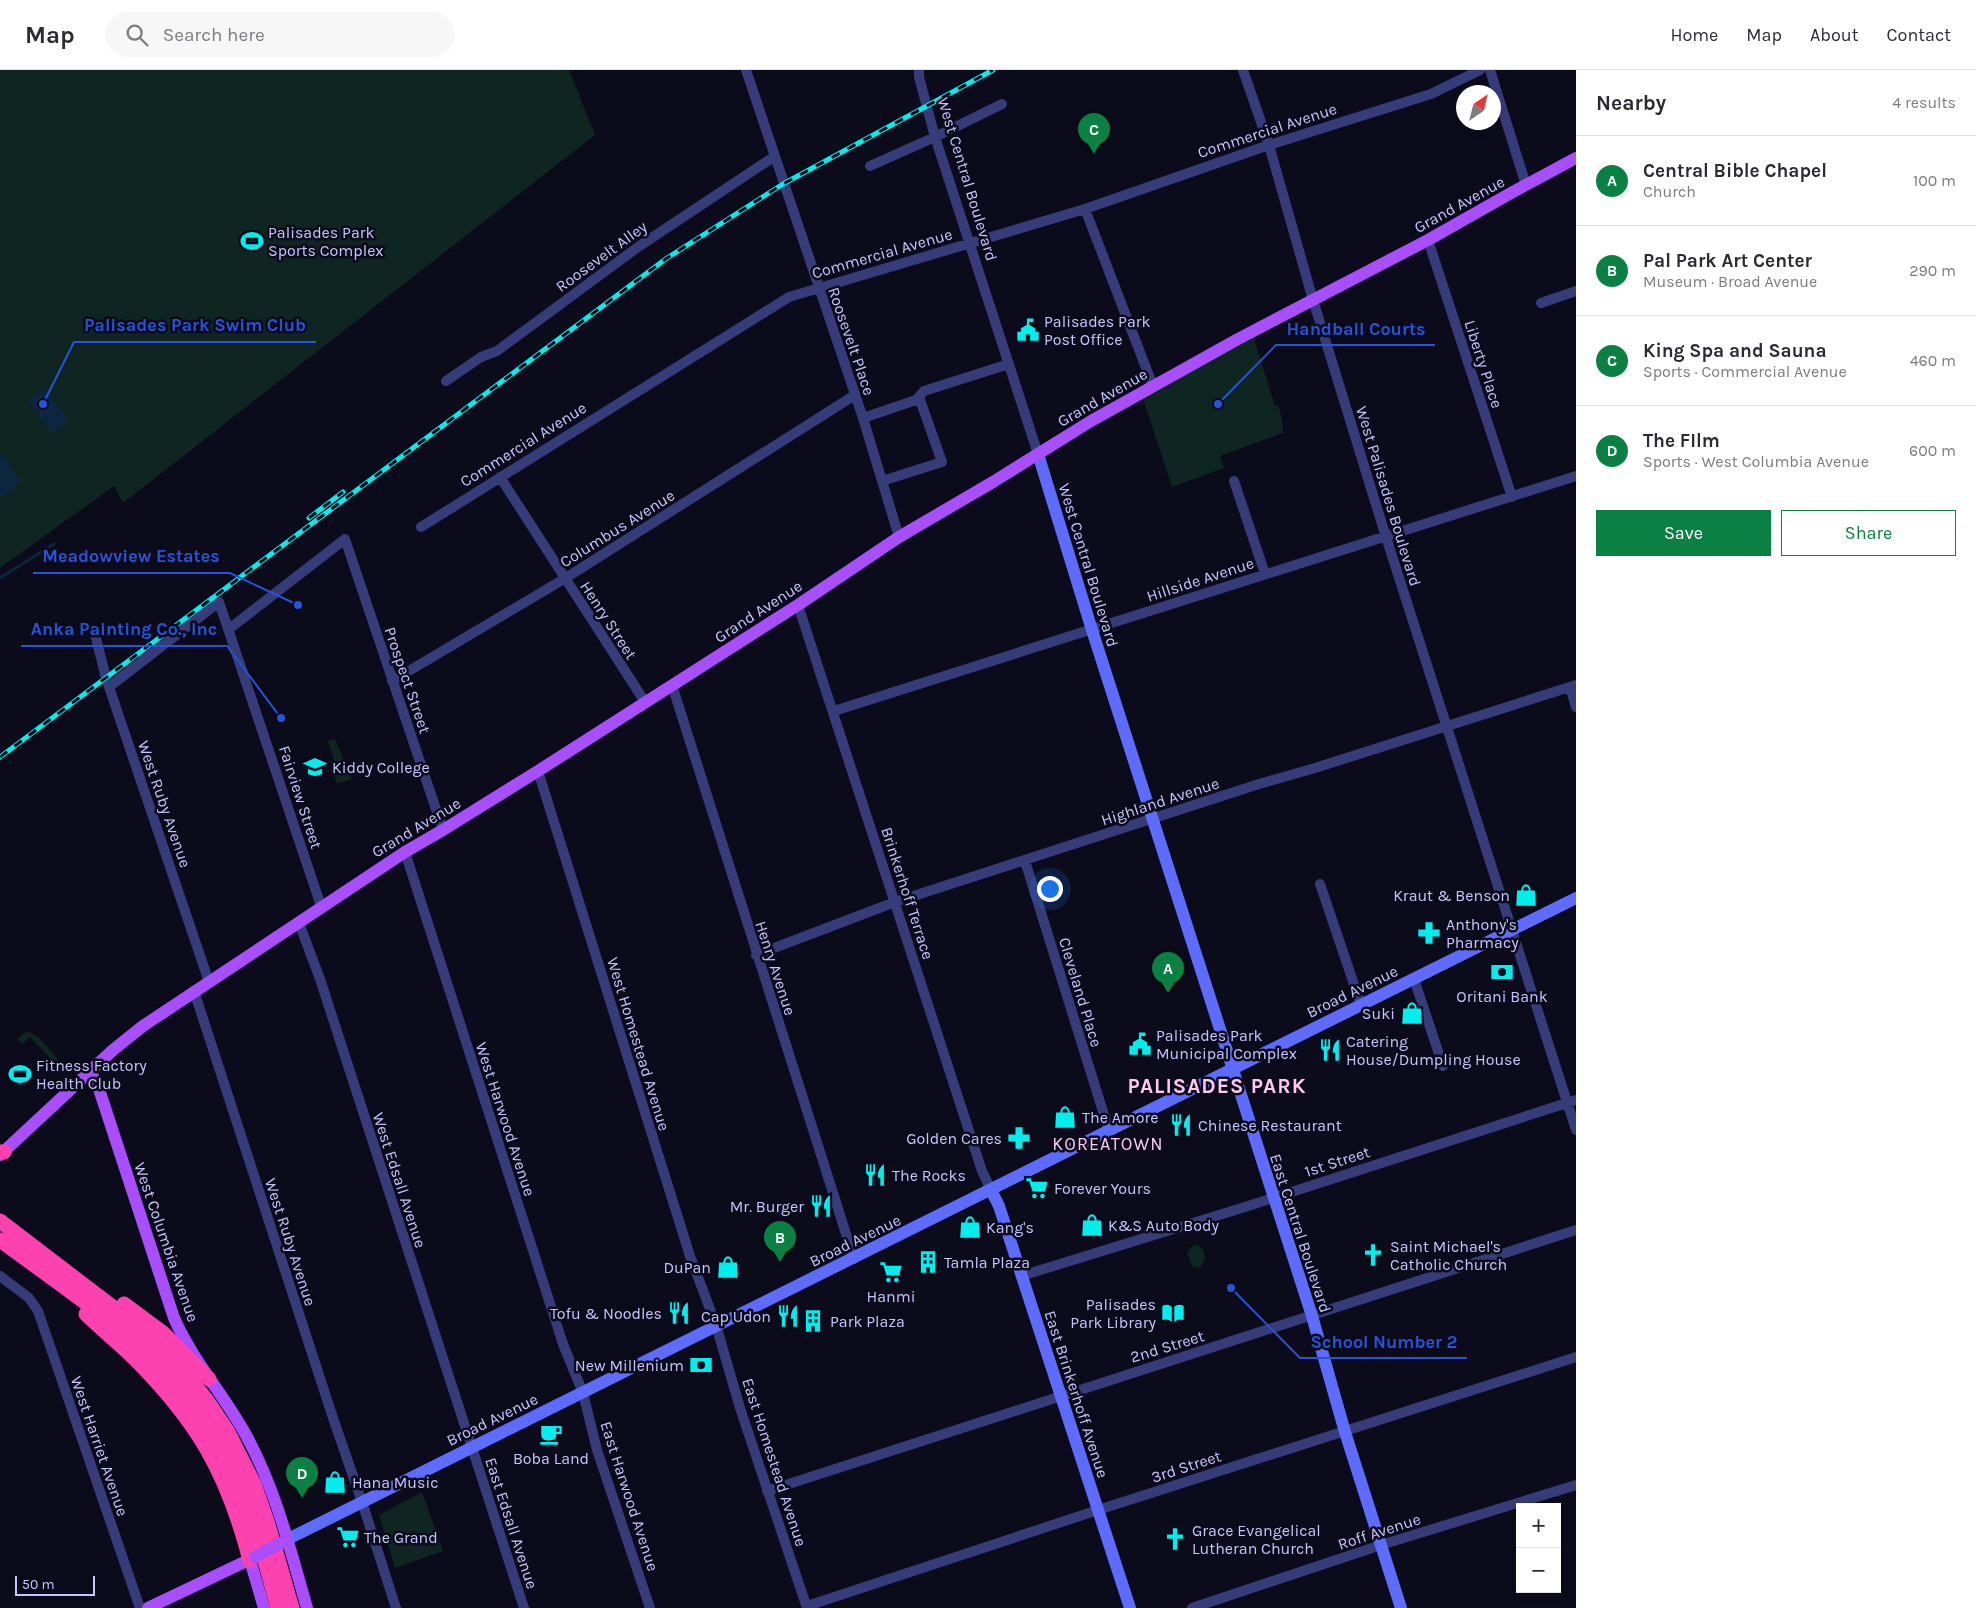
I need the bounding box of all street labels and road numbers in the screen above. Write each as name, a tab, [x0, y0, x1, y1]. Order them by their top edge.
street label: West Central Boulevard	[934, 95, 1001, 263]
street label: Commercial Avenue	[1195, 99, 1339, 162]
street label: Grand Avenue	[1411, 172, 1508, 237]
street label: Roosevelt Alley	[552, 217, 651, 296]
street label: Commercial Avenue	[810, 224, 955, 283]
street label: Roosevelt Place	[824, 285, 879, 398]
street label: Liberty Place	[1460, 318, 1507, 411]
street label: Grand Avenue	[1054, 364, 1151, 431]
street label: Commercial Avenue	[457, 398, 590, 491]
street label: West Palisades Boulevard	[1352, 404, 1425, 589]
street label: West Central Boulevard	[1055, 481, 1122, 649]
street label: Columbus Avenue	[556, 485, 678, 571]
street label: Hillside Avenue	[1144, 553, 1256, 606]
street label: Grand Avenue	[711, 576, 806, 647]
street label: Henry Street	[576, 578, 641, 663]
street label: Prospect Street	[380, 624, 435, 736]
street label: West Ruby Avenue	[134, 738, 195, 870]
street label: Fairview Street	[275, 743, 326, 851]
street label: Highland Avenue	[1099, 773, 1222, 830]
street label: Grand Avenue	[368, 793, 464, 861]
street label: Brinkerhoff Terrace	[877, 824, 938, 962]
street label: Henry Avenue	[751, 918, 800, 1018]
street label: Cleveland Place	[1055, 935, 1106, 1049]
street label: West Homestead Avenue	[603, 955, 674, 1133]
street label: Broad Avenue	[1303, 961, 1401, 1022]
street label: West Harwood Avenue	[472, 1040, 539, 1198]
street label: West Edsall Avenue	[369, 1110, 430, 1250]
street label: 1st Street	[1302, 1142, 1372, 1181]
street label: East Central Boulevard	[1266, 1151, 1335, 1315]
street label: West Columbia Avenue	[130, 1160, 203, 1324]
street label: West Ruby Avenue	[261, 1176, 320, 1308]
street label: Broad Avenue	[806, 1210, 904, 1271]
street label: East Brinkerhoff Avenue	[1040, 1308, 1113, 1480]
street label: 2nd Street	[1128, 1326, 1206, 1367]
street label: West Harriet Avenue	[67, 1374, 132, 1519]
street label: East Homestead Avenue	[738, 1376, 811, 1549]
street label: Broad Avenue	[443, 1389, 541, 1450]
street label: East Harwood Avenue	[596, 1419, 663, 1573]
street label: 3rd Street	[1149, 1446, 1224, 1487]
street label: East Edsall Avenue	[481, 1455, 542, 1591]
street label: Roff Avenue	[1335, 1509, 1423, 1554]

